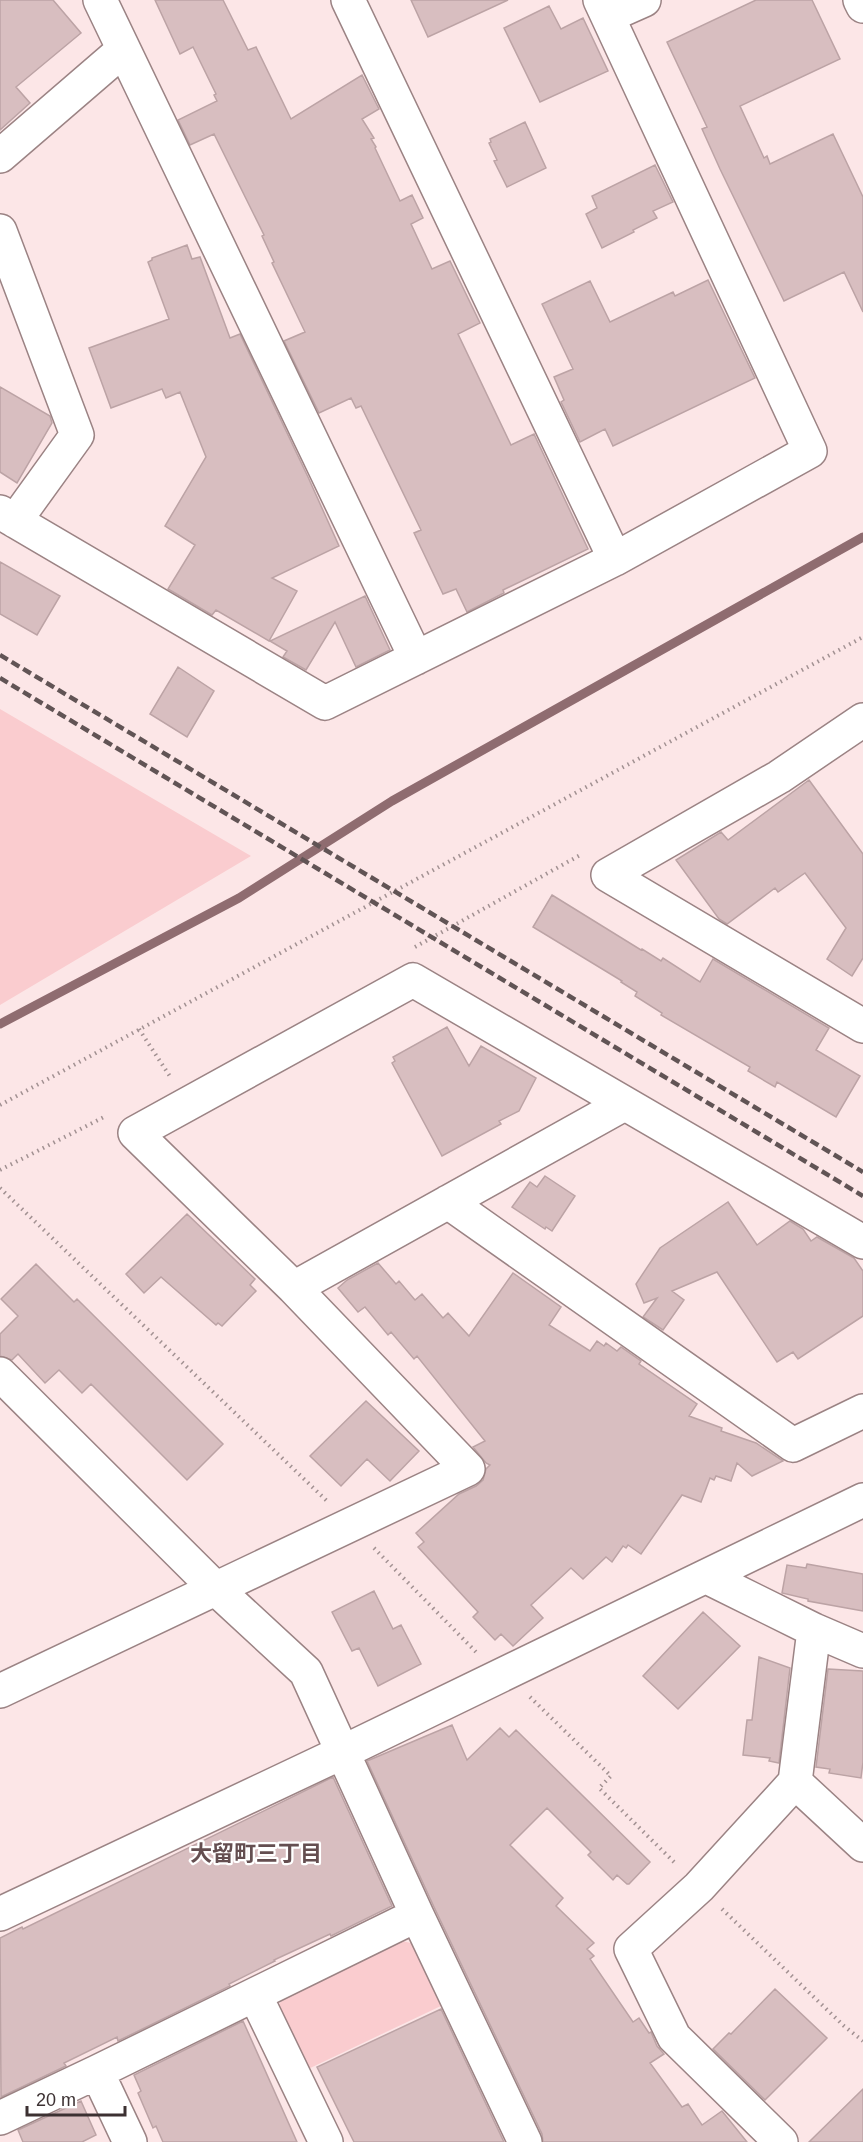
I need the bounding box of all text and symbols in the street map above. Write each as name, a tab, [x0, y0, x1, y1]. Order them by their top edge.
district label: 大留町三丁目	[190, 1841, 322, 1866]
scale bar	[27, 2079, 124, 2117]
text: 20 m	[36, 2090, 76, 2110]

